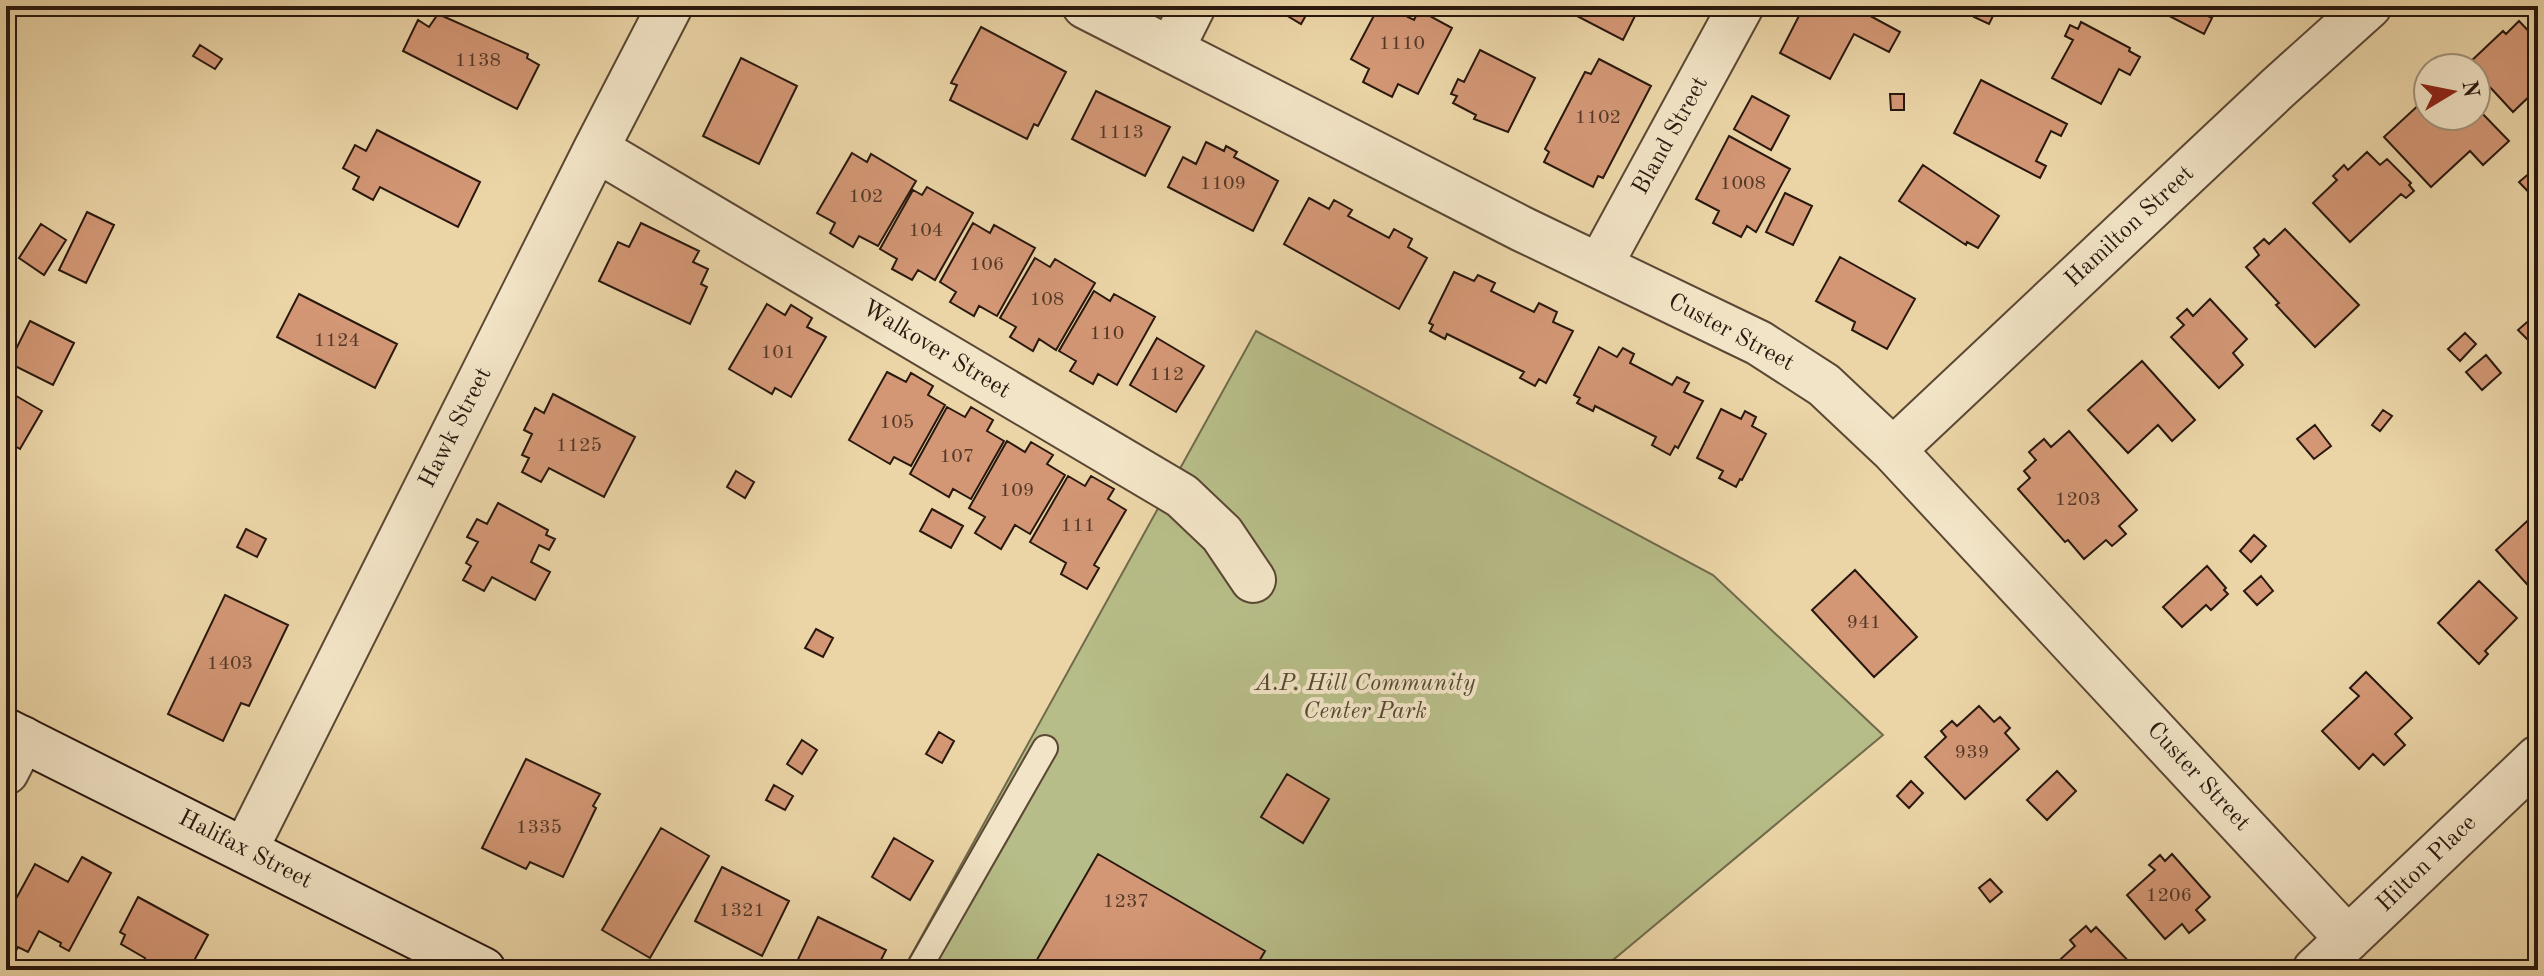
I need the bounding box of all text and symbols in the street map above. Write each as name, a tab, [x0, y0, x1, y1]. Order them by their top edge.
house number: 1110	[1379, 34, 1425, 54]
house number: 1138	[455, 51, 501, 71]
north arrow	[2412, 52, 2492, 132]
street label: Bland Street	[1629, 73, 1713, 199]
text: N	[2457, 79, 2482, 99]
house number: 1102	[1575, 108, 1621, 128]
house number: 1113	[1098, 123, 1144, 143]
street label: Hamilton Street	[2061, 161, 2199, 293]
house number: 1109	[1200, 174, 1246, 194]
house number: 1008	[1720, 174, 1766, 194]
house number: 102	[849, 187, 883, 207]
house number: 104	[909, 221, 943, 241]
house number: 106	[970, 255, 1004, 275]
house number: 108	[1030, 290, 1064, 310]
street label: Custer Street	[1664, 290, 1798, 376]
street label: Walkover Street	[858, 296, 1014, 404]
house number: 110	[1090, 324, 1124, 344]
house number: 1124	[314, 331, 360, 351]
house number: 101	[761, 343, 795, 363]
street label: Hawk Street	[415, 364, 497, 492]
house number: 112	[1150, 365, 1184, 385]
house number: 105	[880, 413, 914, 433]
house number: 1125	[556, 436, 602, 456]
house number: 107	[940, 447, 974, 467]
house number: 109	[1000, 481, 1034, 501]
house number: 1203	[2055, 490, 2101, 510]
house number: 111	[1061, 516, 1095, 536]
house number: 941	[1847, 613, 1881, 633]
house number: 1403	[207, 654, 253, 674]
park label: A.P. Hill Community Center Park	[1253, 672, 1476, 724]
street label: Custer Street	[2142, 718, 2254, 836]
house number: 939	[1955, 743, 1989, 763]
street label: Halifax Street	[174, 806, 316, 894]
street label: Hilton Place	[2373, 811, 2481, 917]
house number: 1335	[516, 818, 562, 838]
house number: 1206	[2146, 886, 2192, 906]
house number: 1237	[1103, 892, 1149, 912]
house number: 1321	[719, 901, 765, 921]

